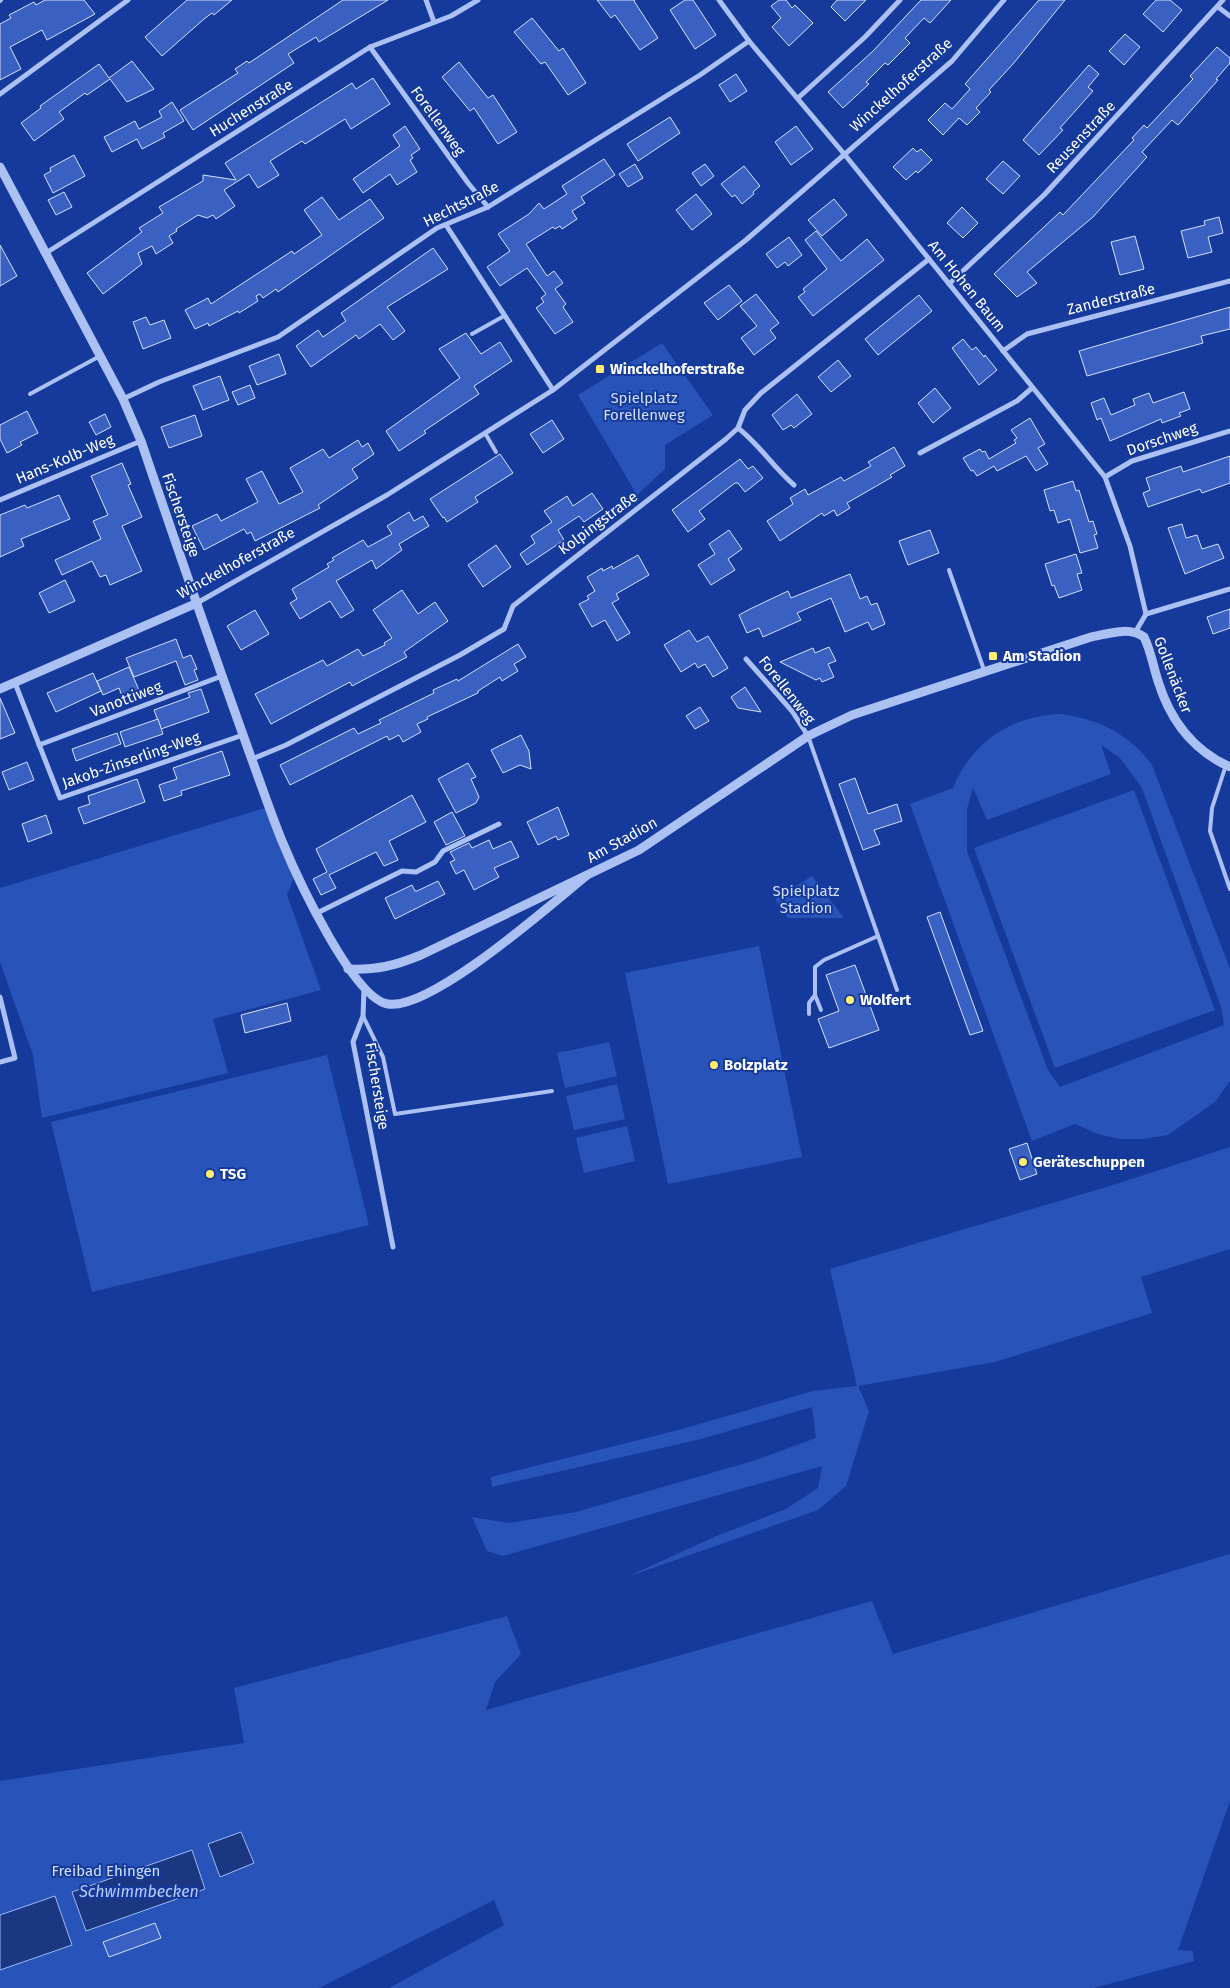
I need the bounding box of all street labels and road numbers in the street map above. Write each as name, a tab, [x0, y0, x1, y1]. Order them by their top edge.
street label: Winckelhoferstraße	[846, 34, 956, 136]
street label: Huchenstraße	[206, 75, 296, 141]
street label: Forellenweg	[407, 83, 469, 159]
street label: Reusenstraße	[1043, 97, 1119, 177]
street label: Hechtstraße	[420, 177, 502, 231]
street label: Am Hohen Baum	[924, 236, 1010, 336]
street label: Zanderstraße	[1065, 279, 1157, 319]
street label: Dorschweg	[1124, 418, 1200, 460]
street label: Hans-Kolb-Weg	[13, 430, 117, 488]
street label: Fischersteige	[158, 470, 204, 560]
street label: Kolpingstraße	[555, 487, 641, 559]
street label: Winckelhoferstraße	[174, 523, 298, 603]
street label: Gollenäcker	[1150, 634, 1196, 716]
street label: Forellenweg	[755, 652, 819, 728]
street label: Vanottiweg	[88, 677, 165, 721]
street label: Jakob-Zinserling-Weg	[60, 728, 203, 792]
street label: Am Stadion	[584, 813, 660, 867]
street label: Fischersteige	[361, 1041, 393, 1131]

